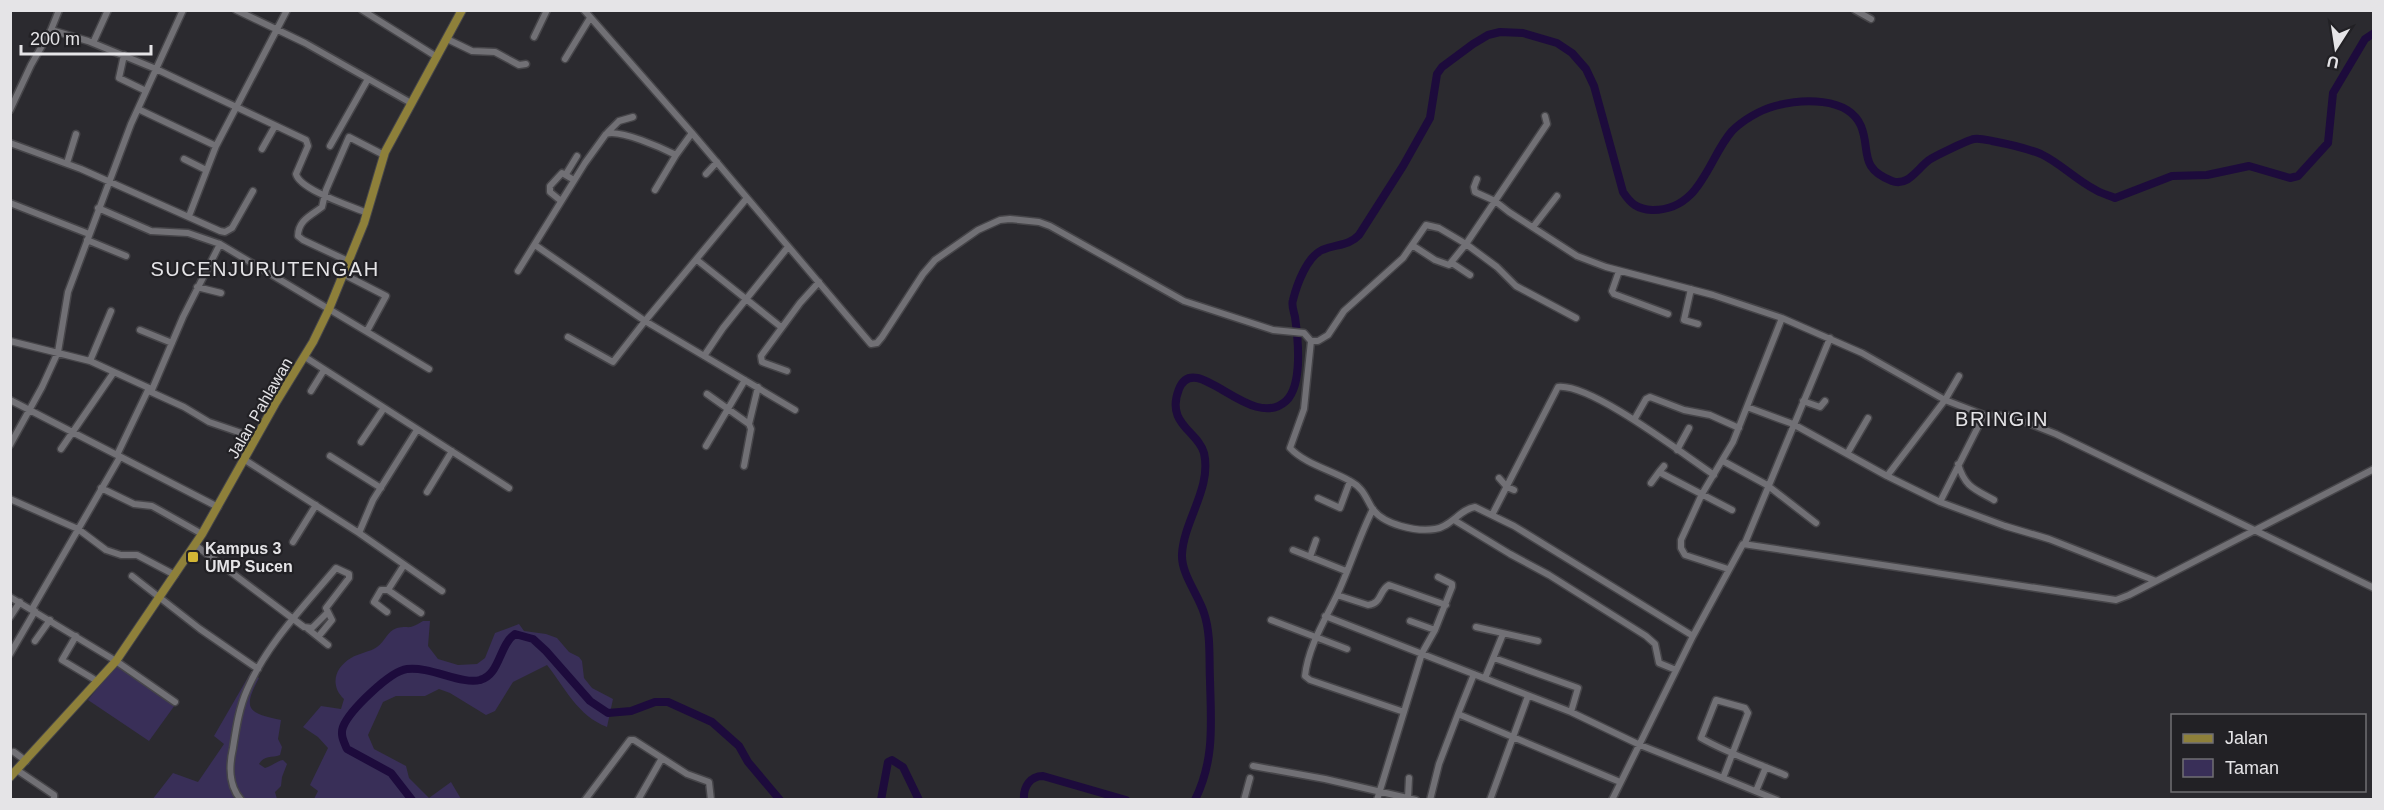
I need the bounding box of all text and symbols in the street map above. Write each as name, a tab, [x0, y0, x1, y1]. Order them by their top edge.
scale bar	[21, 18, 152, 56]
north arrow	[2306, 18, 2366, 78]
text: 200 m	[30, 29, 80, 49]
text: U	[2326, 53, 2340, 72]
district label: SUCENJURUTENGAH	[150, 258, 380, 280]
street label: Jalan Pahlawan	[224, 355, 296, 461]
district label: BRINGIN	[1955, 408, 2049, 430]
place label: Kampus 3 UMP Sucen	[205, 540, 293, 575]
marker: Kampus 3 UMP Sucen	[186, 550, 200, 564]
legend	[2171, 714, 2366, 792]
text: Jalan	[2225, 728, 2268, 748]
text: Taman	[2225, 758, 2279, 778]

